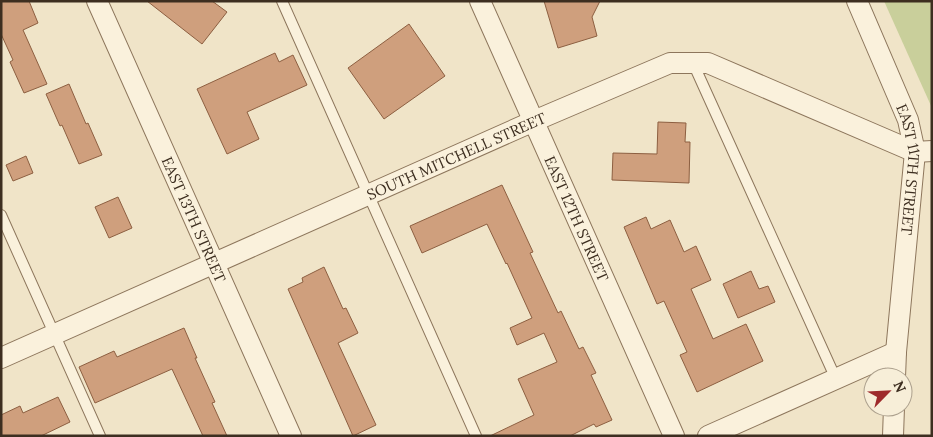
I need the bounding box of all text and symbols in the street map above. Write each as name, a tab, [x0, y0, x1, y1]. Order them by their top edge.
street label: EAST 11TH STREET	[893, 101, 925, 236]
street label: SOUTH MITCHELL STREET	[364, 108, 549, 204]
street label: EAST 13TH STREET	[158, 153, 231, 285]
street label: EAST 12TH STREET	[541, 153, 613, 284]
north arrow	[863, 367, 913, 417]
text: N	[889, 378, 910, 395]

